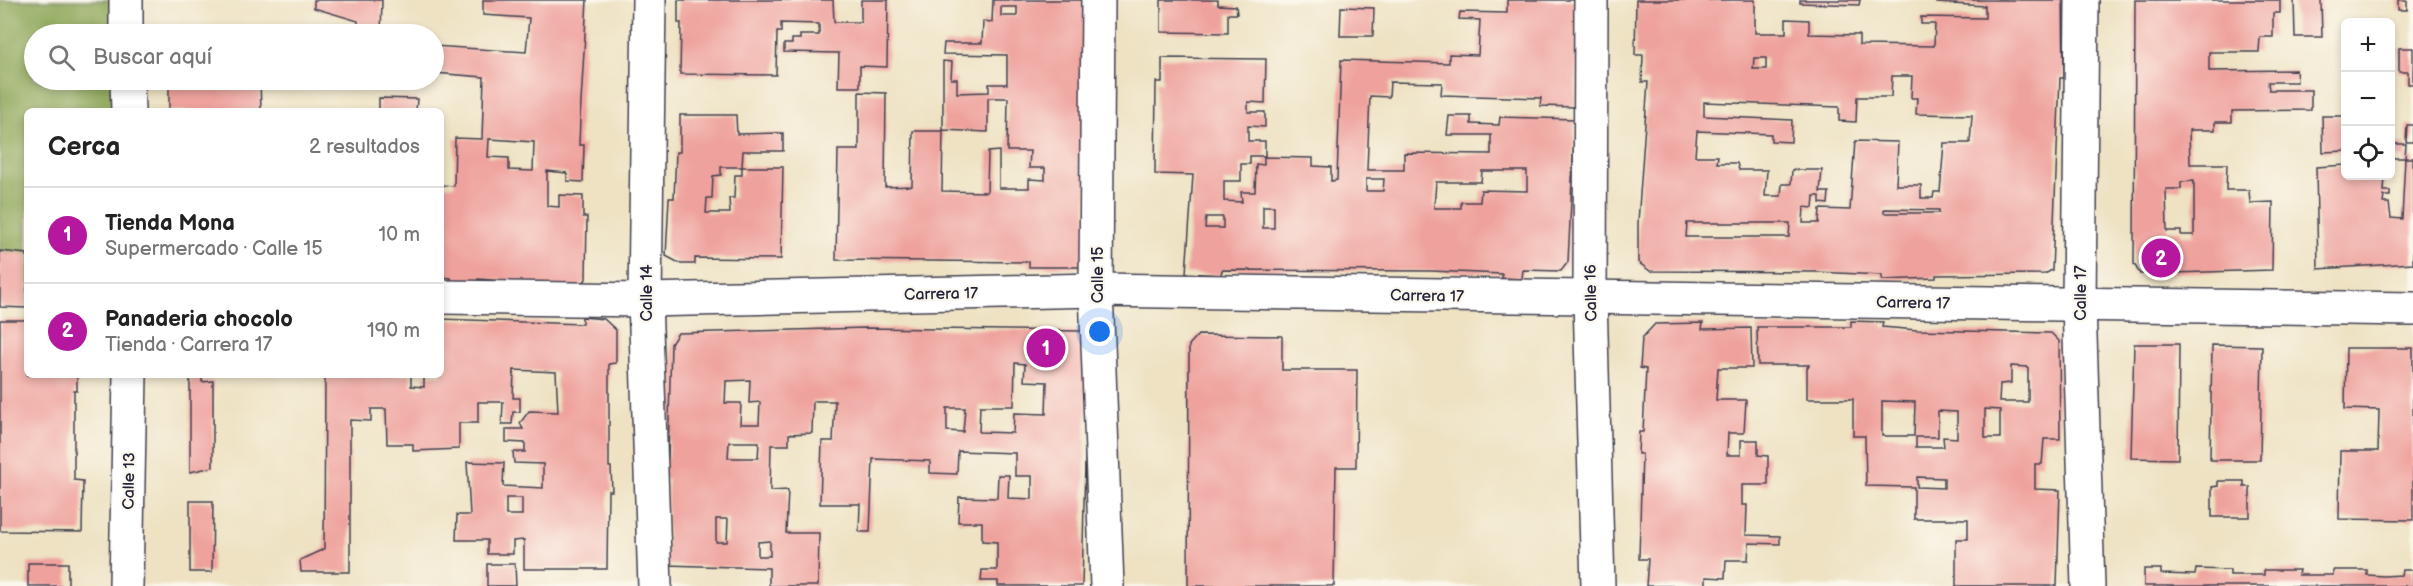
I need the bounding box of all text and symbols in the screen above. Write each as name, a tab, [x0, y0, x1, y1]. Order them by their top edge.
map controls	[2341, 18, 2395, 180]
button: +	[2341, 18, 2395, 72]
search box	[24, 24, 444, 90]
icon: search	[45, 41, 78, 74]
text: Buscar aquí	[93, 44, 212, 71]
button: −	[2341, 72, 2395, 126]
button: locate	[2341, 126, 2395, 180]
text: Cerca	[48, 132, 120, 163]
text: 2 resultados	[309, 135, 420, 159]
text: Tienda Mona	[105, 210, 235, 237]
text: 1	[63, 223, 72, 247]
text: 10 m	[379, 223, 420, 247]
pin: 2	[2142, 236, 2180, 280]
text: Supermercado · Calle 15	[105, 237, 323, 261]
street label: Calle 15	[1089, 247, 1108, 303]
street label: Calle 14	[638, 264, 657, 322]
street label: Calle 16	[1581, 264, 1601, 322]
street label: Calle 17	[2072, 265, 2091, 321]
street label: Carrera 17	[904, 284, 978, 305]
street label: Carrera 17	[1390, 286, 1464, 307]
street label: Carrera 17	[1876, 293, 1950, 314]
text: Panaderia chocolo	[105, 306, 293, 333]
your location	[1085, 317, 1114, 346]
text: 2	[62, 319, 73, 343]
text: 190 m	[367, 319, 420, 343]
pin: 1	[1026, 326, 1066, 370]
text: Tienda · Carrera 17	[105, 333, 272, 357]
street label: Calle 13	[120, 452, 140, 510]

